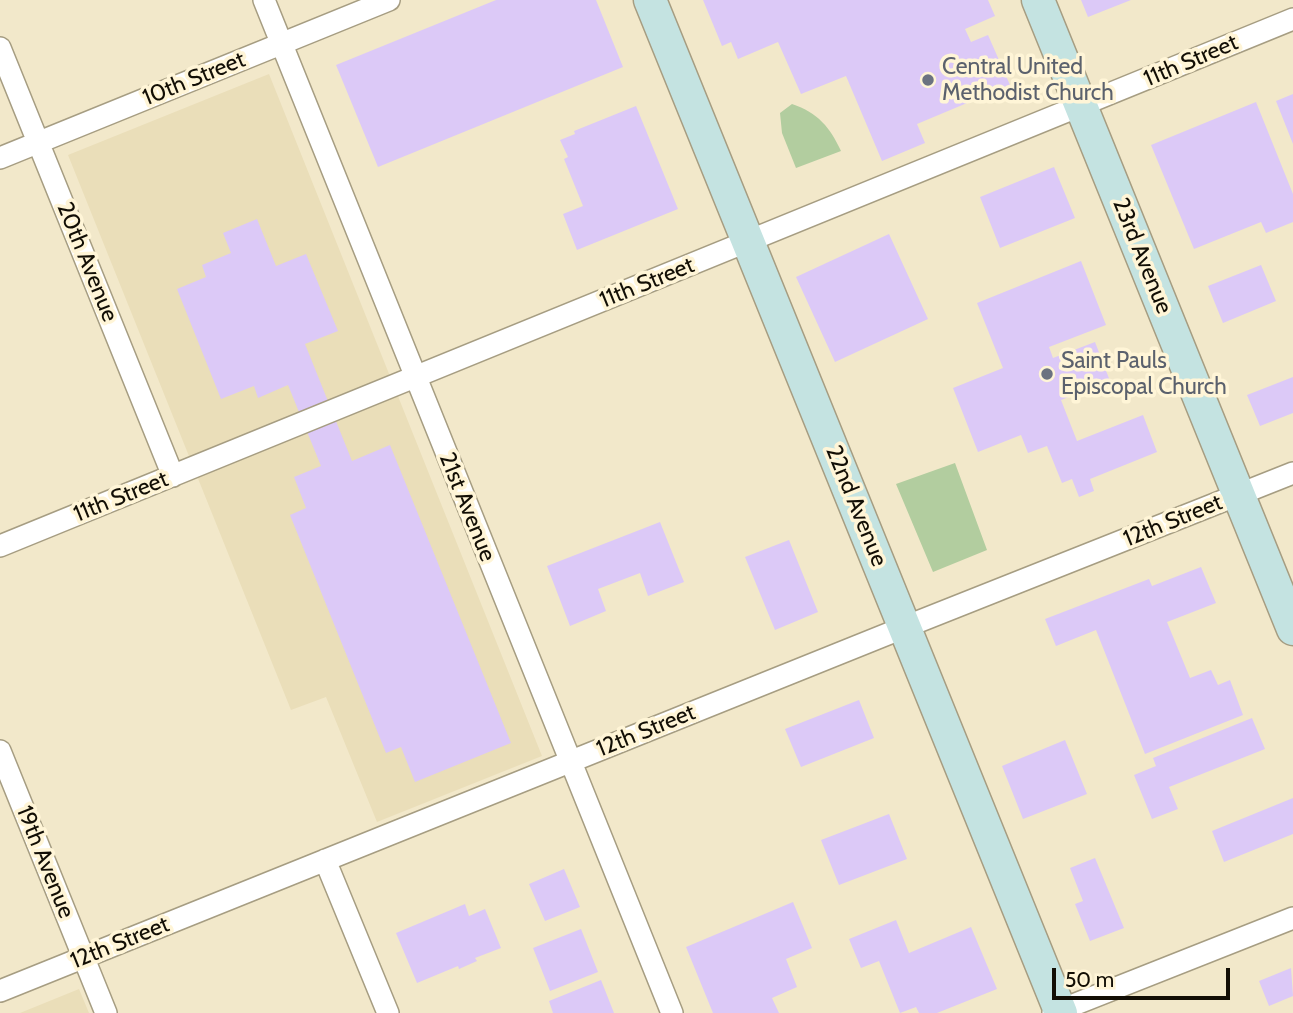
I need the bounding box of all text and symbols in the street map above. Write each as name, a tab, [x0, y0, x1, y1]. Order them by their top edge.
street label: 11th Street	[1140, 29, 1242, 93]
street label: 10th Street	[139, 46, 249, 112]
place label: Central United Methodist Church	[942, 53, 1114, 107]
marker: Central United Methodist Church	[920, 72, 936, 88]
street label: 23rd Avenue	[1106, 194, 1178, 318]
street label: 20th Avenue	[51, 198, 123, 326]
street label: 11th Street	[596, 252, 698, 314]
place label: Saint Pauls Episcopal Church	[1061, 347, 1227, 401]
marker: Saint Pauls Episcopal Church	[1039, 366, 1055, 382]
street label: 22nd Avenue	[819, 442, 893, 570]
street label: 21st Avenue	[433, 449, 501, 565]
street label: 11th Street	[70, 466, 172, 528]
street label: 12th Street	[1120, 489, 1226, 553]
street label: 12th Street	[593, 699, 699, 763]
street label: 19th Avenue	[10, 802, 80, 922]
street label: 12th Street	[67, 911, 173, 975]
scale bar	[1055, 954, 1234, 998]
text: 50 m	[1065, 967, 1114, 992]

